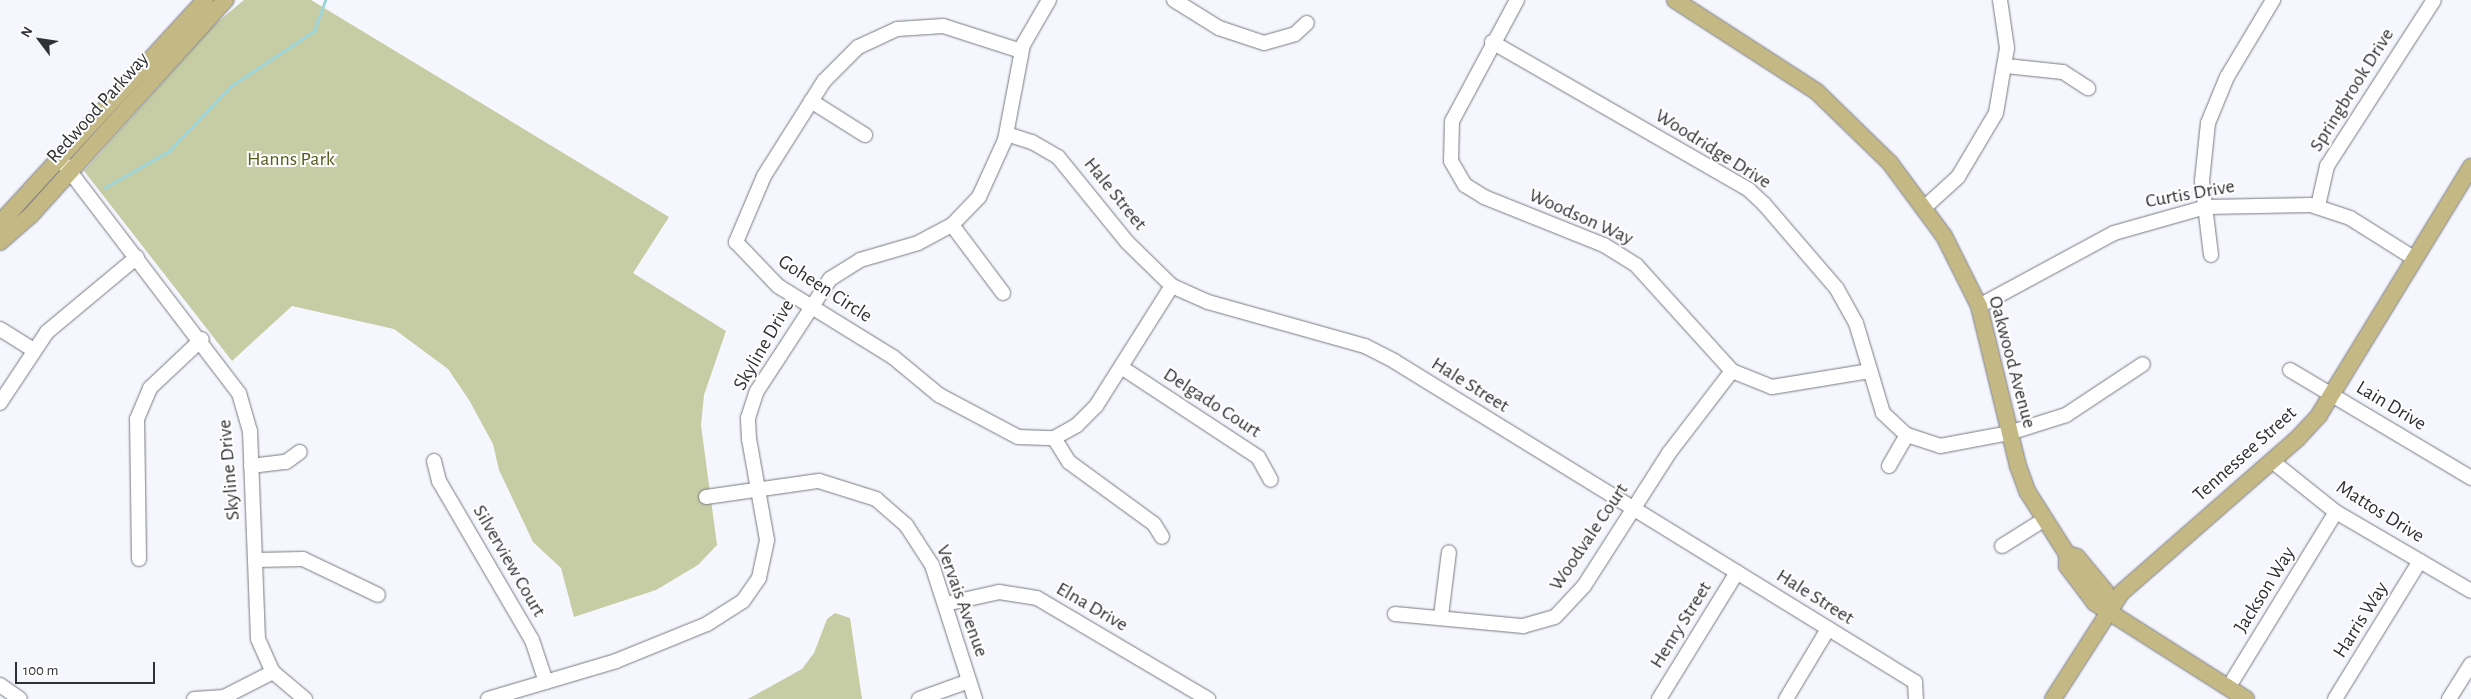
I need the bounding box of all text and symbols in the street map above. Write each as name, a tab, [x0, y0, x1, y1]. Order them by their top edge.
north arrow	[15, 15, 65, 65]
street label: Springbrook Drive	[2304, 24, 2400, 156]
text: N	[19, 25, 36, 40]
street label: Redwood Parkway	[42, 47, 154, 169]
street label: Woodridge Drive	[1650, 104, 1776, 194]
park label: Hanns Park	[247, 147, 335, 171]
street label: Hale Street	[1078, 153, 1152, 235]
street label: Curtis Drive	[2144, 174, 2236, 214]
street label: Woodson Way	[1525, 183, 1637, 251]
street label: Goheen Circle	[773, 250, 877, 328]
street label: Oakwood Avenue	[1983, 293, 2041, 431]
street label: Skyline Drive	[728, 295, 800, 395]
street label: Hale Street	[1427, 352, 1513, 418]
street label: Delgado Court	[1159, 362, 1265, 444]
street label: Lain Drive	[2352, 376, 2430, 436]
street label: Tennessee Street	[2188, 401, 2302, 507]
street label: Skyline Drive	[213, 419, 245, 521]
street label: Mattos Drive	[2331, 475, 2429, 549]
street label: Woodvale Court	[1544, 479, 1634, 595]
street label: Silverview Court	[467, 501, 551, 621]
street label: Vervais Avenue	[931, 542, 993, 660]
street label: Jackson Way	[2229, 543, 2301, 637]
street label: Hale Street	[1772, 564, 1858, 630]
street label: Elna Drive	[1052, 577, 1132, 637]
street label: Henry Street	[1645, 577, 1717, 673]
street label: Harris Way	[2328, 578, 2394, 662]
scale bar	[18, 652, 158, 684]
text: 100 m	[23, 663, 58, 678]

